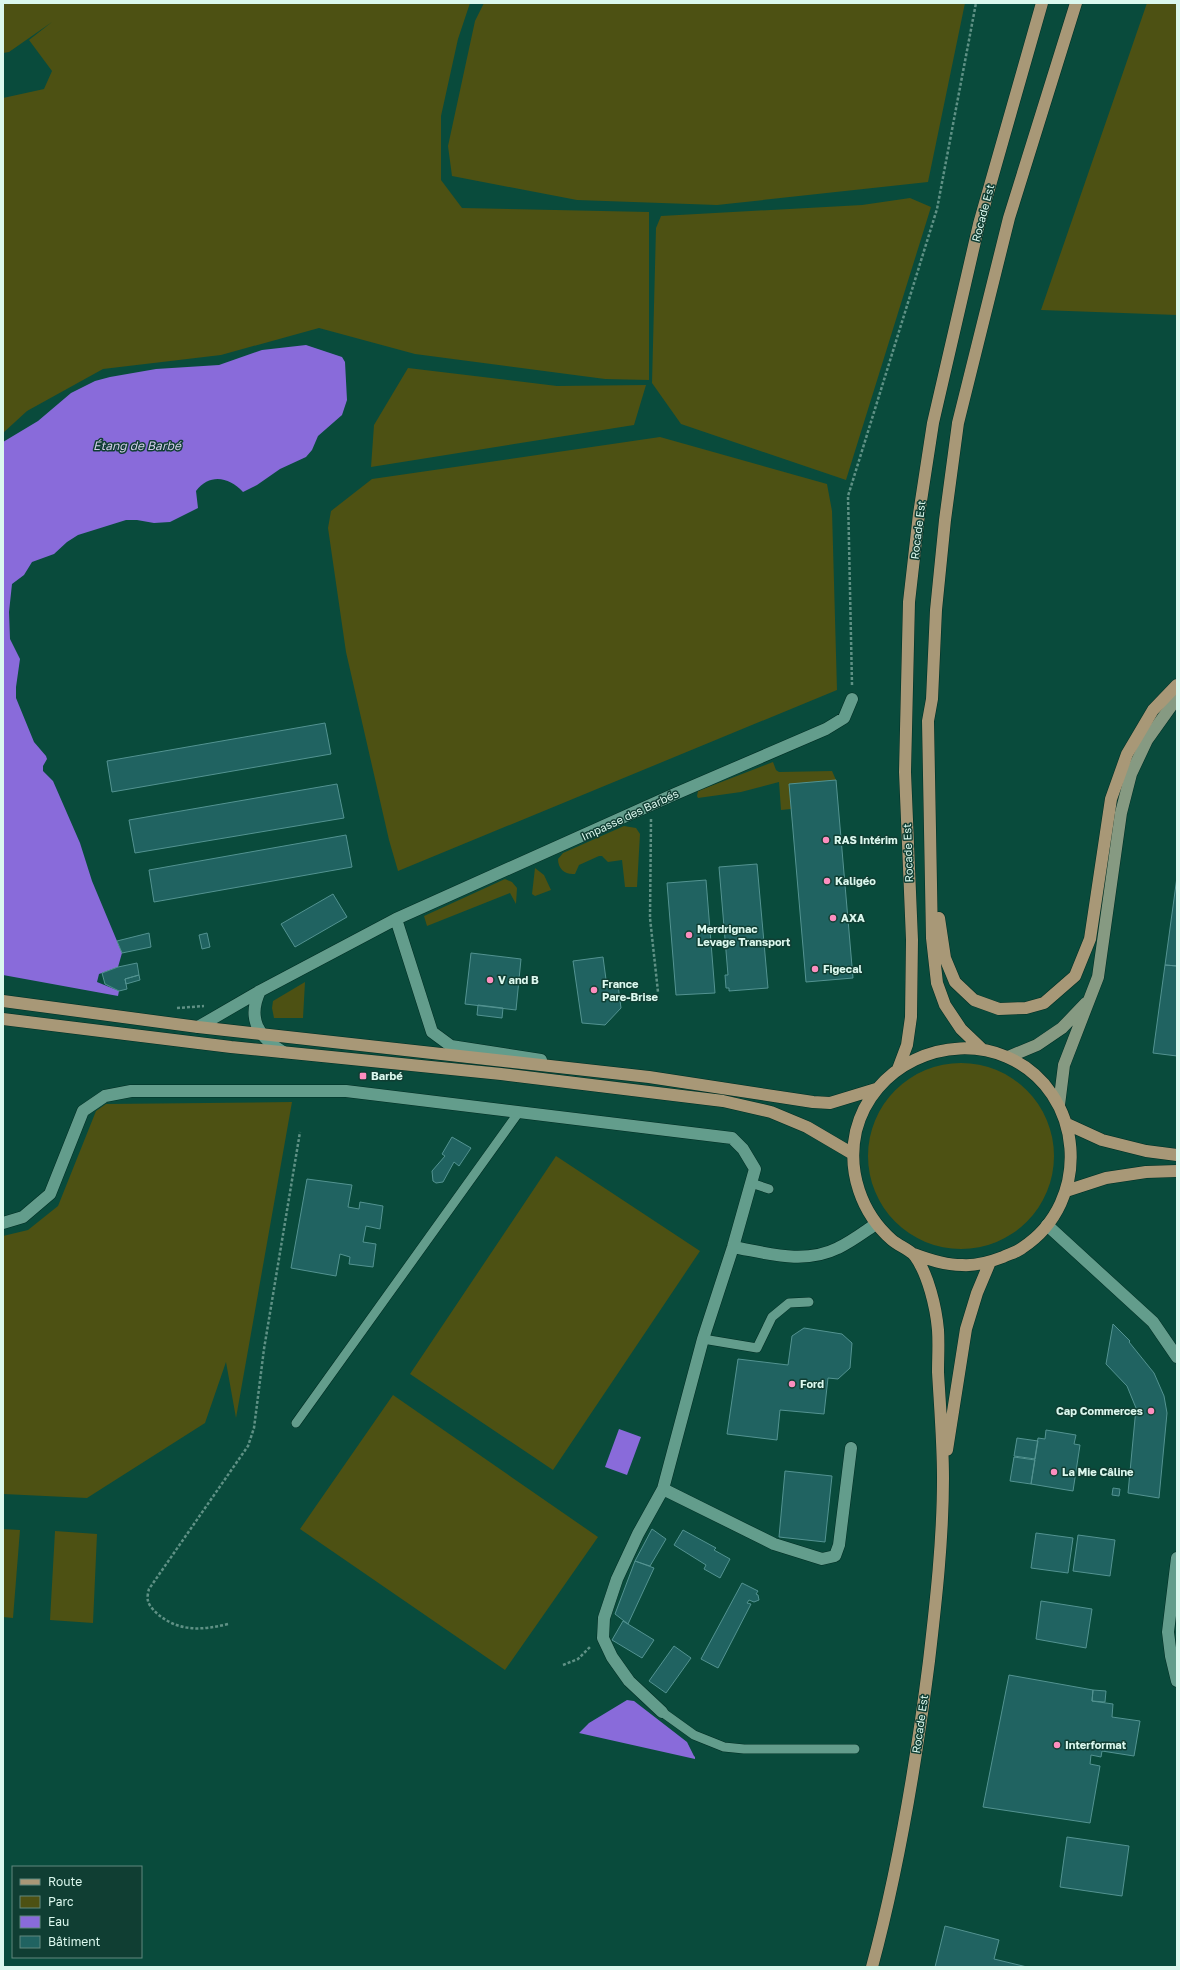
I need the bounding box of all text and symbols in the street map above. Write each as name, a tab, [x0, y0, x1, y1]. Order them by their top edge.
street label: Rocade Est	[969, 183, 996, 243]
water label: Étang de Barbé	[93, 438, 182, 453]
street label: Rocade Est	[907, 500, 928, 560]
street label: Impasse des Barbés	[579, 786, 681, 843]
street label: Rocade Est	[900, 823, 915, 883]
place label: RAS Intérim	[834, 833, 898, 846]
marker: RAS Intérim	[821, 835, 831, 845]
place label: Kaligéo	[835, 874, 876, 887]
marker: Kaligéo	[822, 876, 832, 886]
place label: AXA	[841, 911, 865, 924]
marker: AXA	[828, 913, 838, 923]
place label: Merdrignac Levage Transport	[697, 922, 791, 948]
marker: Merdrignac Levage Transport	[684, 930, 694, 940]
place label: Figecal	[823, 962, 863, 975]
marker: Figecal	[810, 964, 820, 974]
place label: V and B	[498, 973, 539, 986]
marker: V and B	[485, 975, 495, 985]
place label: France Pare-Brise	[602, 977, 659, 1003]
marker: France Pare-Brise	[589, 985, 599, 995]
place label: Barbé	[371, 1069, 403, 1082]
marker: Barbé	[358, 1071, 368, 1081]
place label: Ford	[800, 1377, 824, 1390]
marker: Ford	[787, 1379, 797, 1389]
place label: Cap Commerces	[1056, 1404, 1143, 1417]
marker: Cap Commerces	[1146, 1406, 1156, 1416]
place label: La Mie Câline	[1062, 1465, 1134, 1478]
marker: La Mie Câline	[1049, 1467, 1059, 1477]
street label: Rocade Est	[909, 1694, 930, 1754]
place label: Interformat	[1065, 1738, 1127, 1751]
marker: Interformat	[1052, 1740, 1062, 1750]
legend	[12, 1866, 142, 1958]
text: Route	[48, 1874, 82, 1889]
text: Parc	[48, 1894, 74, 1909]
text: Eau	[48, 1914, 69, 1929]
text: Bâtiment	[48, 1934, 101, 1949]

